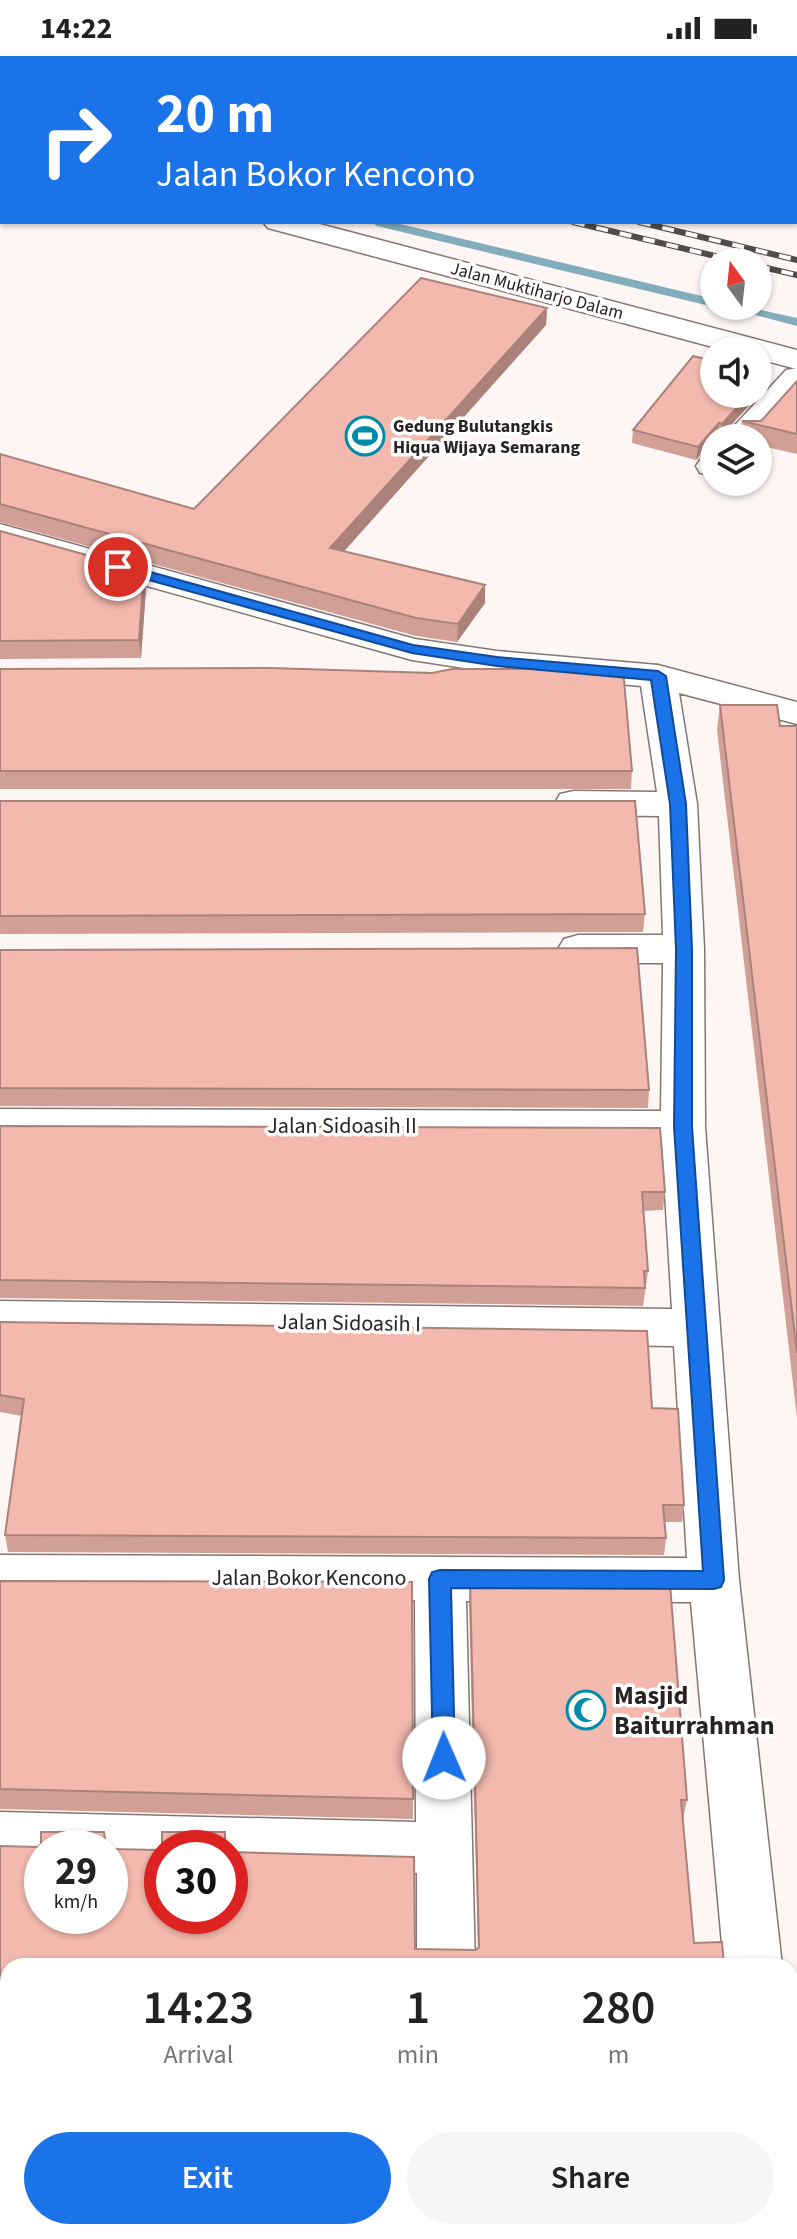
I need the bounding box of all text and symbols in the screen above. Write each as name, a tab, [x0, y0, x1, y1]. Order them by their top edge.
text: 14:22	[40, 7, 112, 50]
text: 20 m	[156, 75, 274, 154]
icon: right	[24, 88, 128, 192]
text: Jalan Bokor Kencono	[156, 149, 475, 200]
north arrow	[700, 248, 772, 320]
map controls	[700, 248, 772, 496]
street label: Jalan Muktiharjo Dalam	[448, 256, 626, 326]
button: sound	[700, 336, 772, 408]
place label: Gedung Bulutangkis Hiqua Wijaya Semarang	[393, 414, 581, 460]
sports icon: Gedung Bulutangkis Hiqua Wijaya Semarang	[344, 415, 386, 457]
button: layers	[700, 424, 772, 496]
pin	[84, 533, 152, 601]
icon: arrive	[96, 545, 140, 589]
street label: Jalan Sidoasih II	[267, 1110, 417, 1142]
street label: Jalan Sidoasih I	[277, 1306, 421, 1340]
street label: Jalan Bokor Kencono	[211, 1562, 407, 1594]
place label: Masjid Baiturrahman	[614, 1677, 775, 1744]
mosque icon: Masjid Baiturrahman	[565, 1689, 607, 1731]
position arrow	[402, 1716, 486, 1800]
speed limit sign: 30	[144, 1830, 248, 1934]
text: 29	[55, 1843, 97, 1900]
text: km/h	[54, 1888, 98, 1916]
text: 14:23	[143, 1974, 254, 2042]
text: 1	[406, 1974, 430, 2042]
text: 280	[582, 1974, 655, 2042]
text: Arrival	[163, 2036, 233, 2073]
text: min	[397, 2036, 439, 2073]
text: m	[608, 2036, 629, 2073]
button: Exit	[24, 2132, 391, 2224]
button: Share	[407, 2132, 774, 2224]

